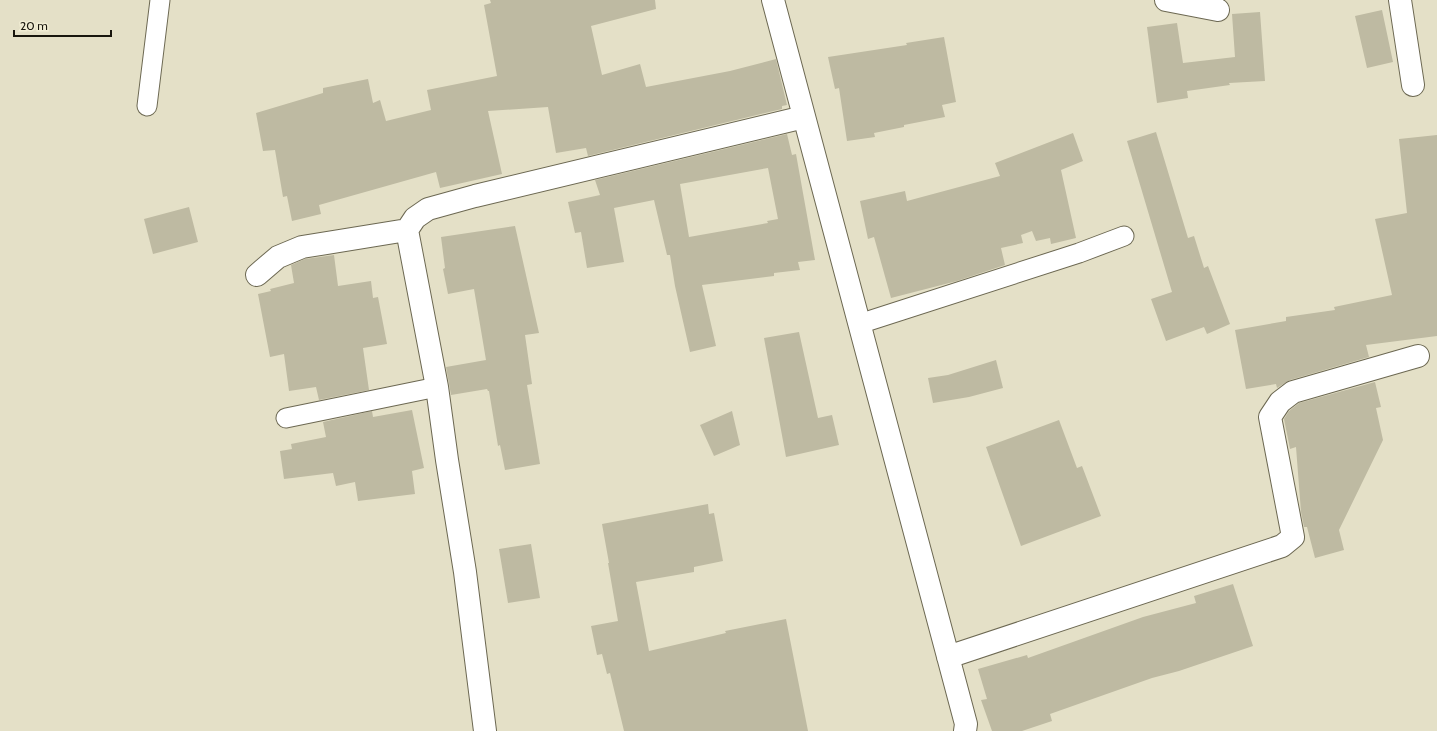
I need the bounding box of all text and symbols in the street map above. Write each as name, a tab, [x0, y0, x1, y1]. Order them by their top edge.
scale bar	[14, 12, 111, 38]
text: 20 m	[20, 18, 48, 33]

